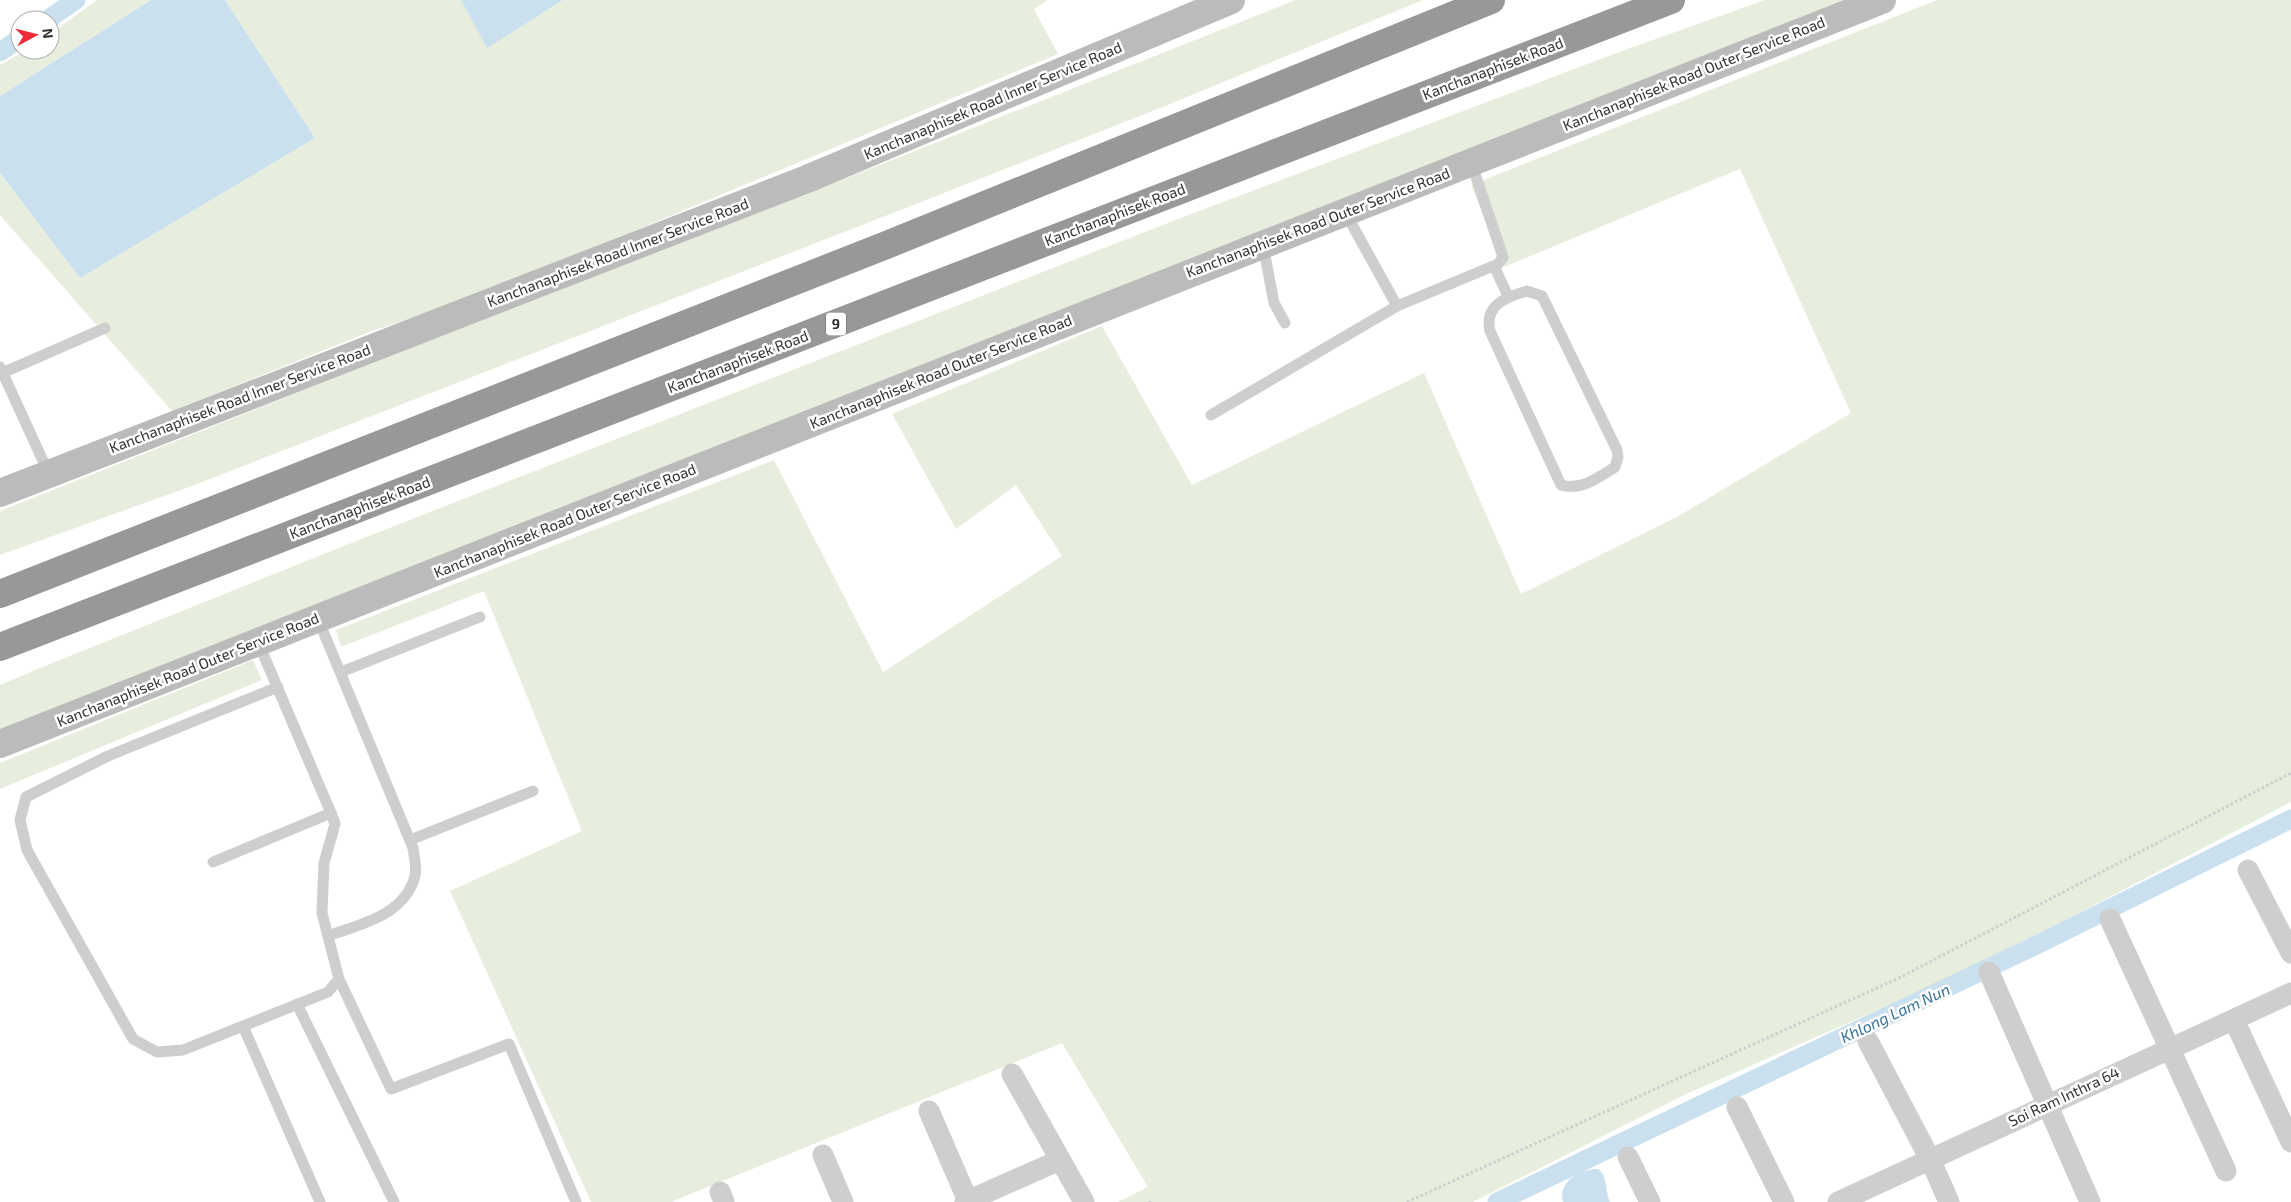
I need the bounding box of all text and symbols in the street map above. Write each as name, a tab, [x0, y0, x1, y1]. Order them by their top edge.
north arrow	[10, 10, 60, 60]
street label: Kanchanaphisek Road Outer Service Road	[1560, 12, 1827, 134]
text: N	[39, 27, 57, 39]
street label: Kanchanaphisek Road	[1420, 33, 1566, 103]
street label: Kanchanaphisek Road Inner Service Road	[861, 37, 1124, 163]
street label: Kanchanaphisek Road Outer Service Road	[1183, 163, 1452, 281]
street label: Kanchanaphisek Road	[1042, 179, 1188, 249]
street label: Kanchanaphisek Road Inner Service Road	[484, 194, 751, 310]
street label: Kanchanaphisek Road Outer Service Road	[807, 310, 1074, 432]
road number: 9	[826, 312, 846, 336]
street label: Kanchanaphisek Road	[665, 326, 811, 396]
street label: Kanchanaphisek Road Inner Service Road	[106, 340, 373, 456]
street label: Kanchanaphisek Road Outer Service Road	[431, 459, 698, 581]
street label: Kanchanaphisek Road	[287, 472, 433, 542]
street label: Kanchanaphisek Road Outer Service Road	[54, 608, 321, 730]
water label: Khlong Lam Nun	[1837, 979, 1953, 1046]
street label: Soi Ram Inthra 64	[2005, 1062, 2122, 1130]

